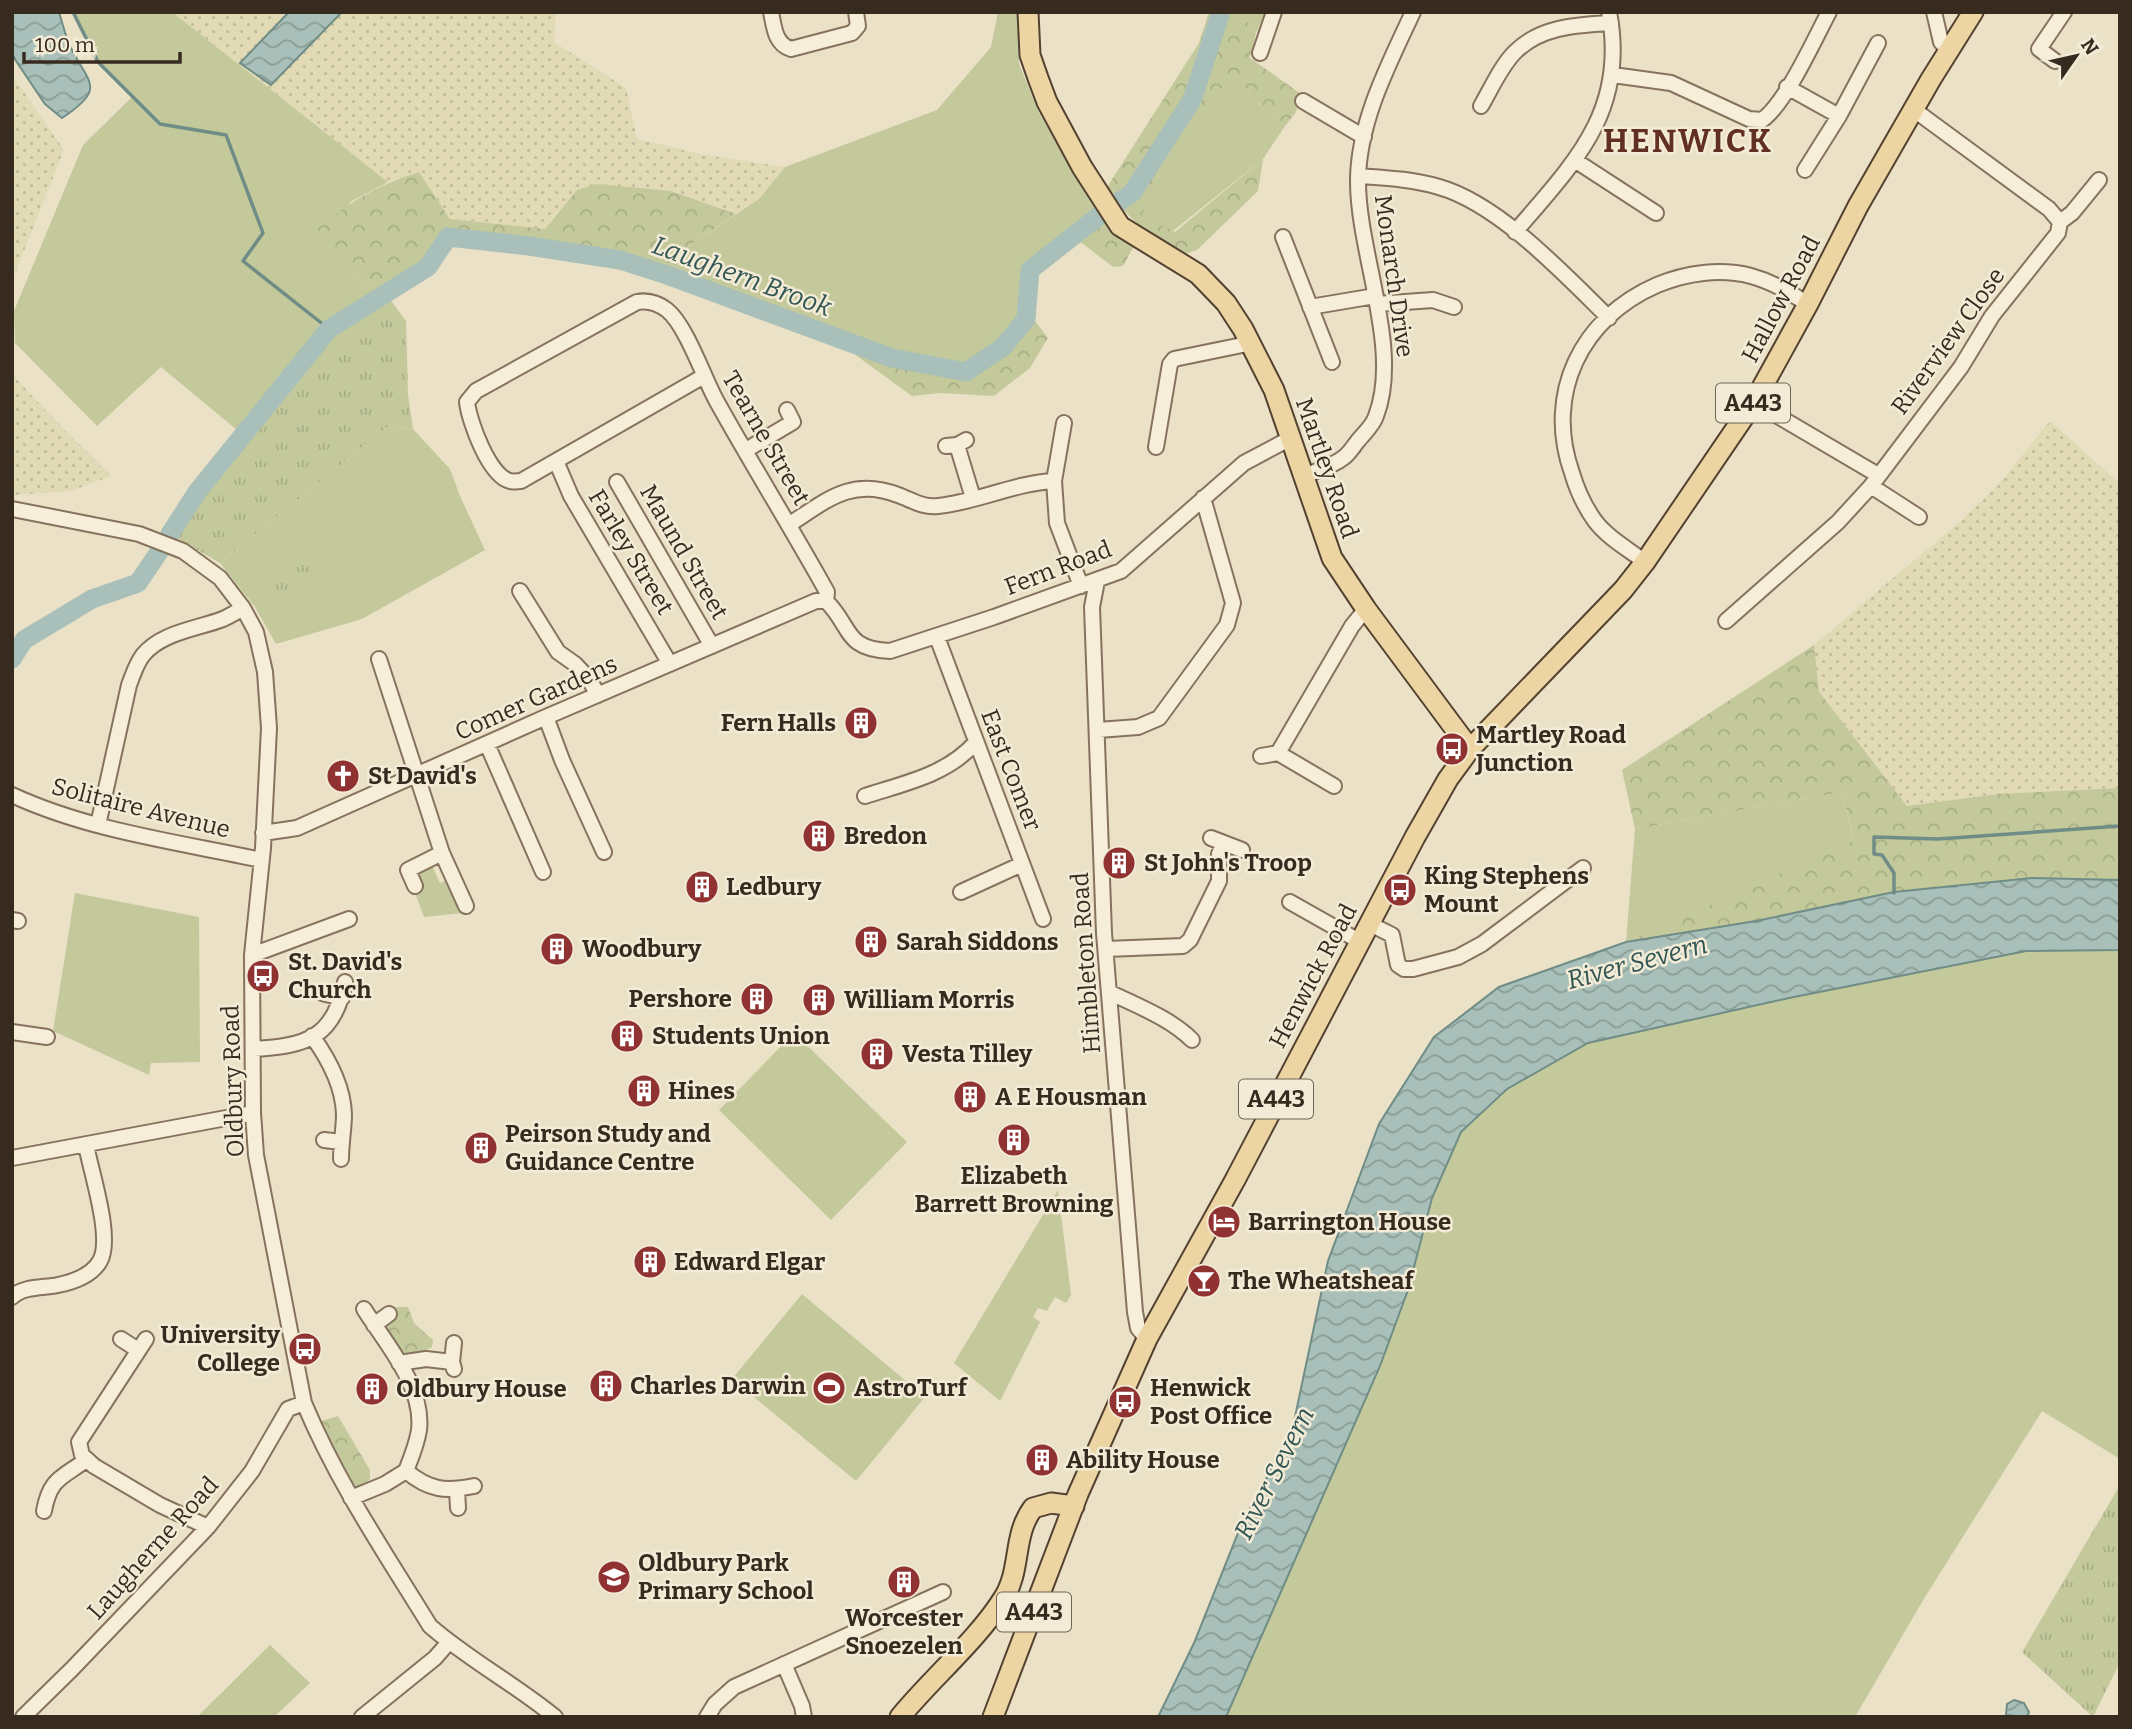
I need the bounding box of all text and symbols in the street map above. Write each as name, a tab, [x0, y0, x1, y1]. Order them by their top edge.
scale bar	[24, 21, 180, 65]
north arrow	[2041, 21, 2111, 91]
text: 100 m	[35, 32, 95, 58]
text: N	[2076, 34, 2103, 60]
district label: HENWICK	[1603, 122, 1773, 160]
street label: Monarch Drive	[1369, 193, 1419, 359]
water label: Laughern Brook	[648, 230, 837, 324]
street label: Hallow Road	[1736, 231, 1826, 367]
street label: Riverview Close	[1885, 262, 2011, 420]
street label: Tearne Street	[716, 366, 816, 510]
road number: A443	[1716, 384, 1790, 422]
street label: Martley Road	[1290, 394, 1364, 542]
street label: Maund Street	[634, 480, 734, 625]
street label: Farley Street	[583, 484, 679, 620]
street label: Fern Road	[1001, 535, 1115, 601]
street label: Comer Gardens	[451, 650, 621, 746]
building icon: Fern Halls	[842, 704, 880, 742]
street label: East Comer	[975, 705, 1047, 835]
place label: Fern Halls	[721, 709, 836, 737]
place label: Martley Road Junction	[1474, 721, 1626, 777]
bus stop icon: Martley Road Junction	[1433, 730, 1471, 768]
church icon: St David's	[324, 757, 362, 795]
place label: St David's	[368, 762, 477, 790]
street label: Solitaire Avenue	[49, 772, 233, 844]
building icon: Bredon	[800, 817, 838, 855]
place label: Bredon	[844, 822, 928, 850]
building icon: St John's Troop	[1100, 844, 1138, 882]
place label: St John's Troop	[1144, 849, 1312, 877]
place label: King Stephens Mount	[1424, 862, 1589, 918]
building icon: Ledbury	[683, 868, 721, 906]
street label: Himbleton Road	[1066, 871, 1106, 1055]
bus stop icon: King Stephens Mount	[1381, 871, 1419, 909]
place label: Ledbury	[726, 873, 822, 901]
street label: Henwick Road	[1263, 899, 1363, 1053]
building icon: Sarah Siddons	[852, 923, 890, 961]
place label: Sarah Siddons	[896, 928, 1059, 956]
water label: River Severn	[1564, 929, 1711, 996]
building icon: Woodbury	[538, 930, 576, 968]
place label: Woodbury	[582, 935, 702, 963]
place label: St. David's Church	[288, 948, 402, 1004]
bus stop icon: St. David's Church	[244, 957, 282, 995]
building icon: Pershore	[738, 980, 776, 1018]
building icon: William Morris	[800, 981, 838, 1019]
place label: Pershore	[628, 985, 732, 1013]
place label: William Morris	[844, 986, 1015, 1014]
street label: Oldbury Road	[216, 1004, 250, 1158]
building icon: Students Union	[608, 1017, 646, 1055]
place label: Students Union	[652, 1022, 830, 1050]
building icon: Vesta Tilley	[858, 1035, 896, 1073]
place label: Vesta Tilley	[902, 1040, 1033, 1068]
building icon: Hines	[625, 1072, 663, 1110]
place label: Hines	[668, 1077, 735, 1105]
building icon: A E Housman	[951, 1078, 989, 1116]
road number: A443	[1239, 1080, 1313, 1118]
place label: A E Housman	[995, 1083, 1147, 1111]
place label: Peirson Study and Guidance Centre	[505, 1120, 711, 1176]
building icon: Elizabeth Barrett Browning	[995, 1121, 1033, 1159]
building icon: Peirson Study and Guidance Centre	[462, 1129, 500, 1167]
place label: Elizabeth Barrett Browning	[915, 1162, 1114, 1218]
hotel icon: Barrington House	[1205, 1203, 1243, 1241]
place label: Barrington House	[1248, 1208, 1451, 1236]
building icon: Edward Elgar	[631, 1243, 669, 1281]
place label: Edward Elgar	[674, 1248, 825, 1276]
bar icon: The Wheatsheaf	[1185, 1262, 1223, 1300]
place label: The Wheatsheaf	[1228, 1267, 1415, 1295]
place label: University College	[160, 1321, 281, 1377]
bus stop icon: University College	[286, 1330, 324, 1368]
building icon: Charles Darwin	[587, 1367, 625, 1405]
sports icon: AstroTurf	[810, 1369, 848, 1407]
building icon: Oldbury House	[353, 1370, 391, 1408]
place label: Charles Darwin	[630, 1372, 806, 1400]
place label: AstroTurf	[854, 1374, 969, 1402]
place label: Henwick Post Office	[1150, 1374, 1272, 1430]
place label: Oldbury House	[396, 1375, 567, 1403]
bus stop icon: Henwick Post Office	[1106, 1383, 1144, 1421]
water label: River Severn	[1228, 1402, 1321, 1544]
building icon: Ability House	[1023, 1441, 1061, 1479]
place label: Ability House	[1066, 1446, 1220, 1474]
street label: Laugherne Road	[82, 1471, 224, 1625]
place label: Oldbury Park Primary School	[638, 1549, 814, 1605]
school or university icon: Oldbury Park Primary School	[595, 1558, 633, 1596]
building icon: Worcester Snoezelen	[885, 1563, 923, 1601]
road number: A443	[997, 1592, 1071, 1632]
place label: Worcester Snoezelen	[845, 1604, 963, 1660]

